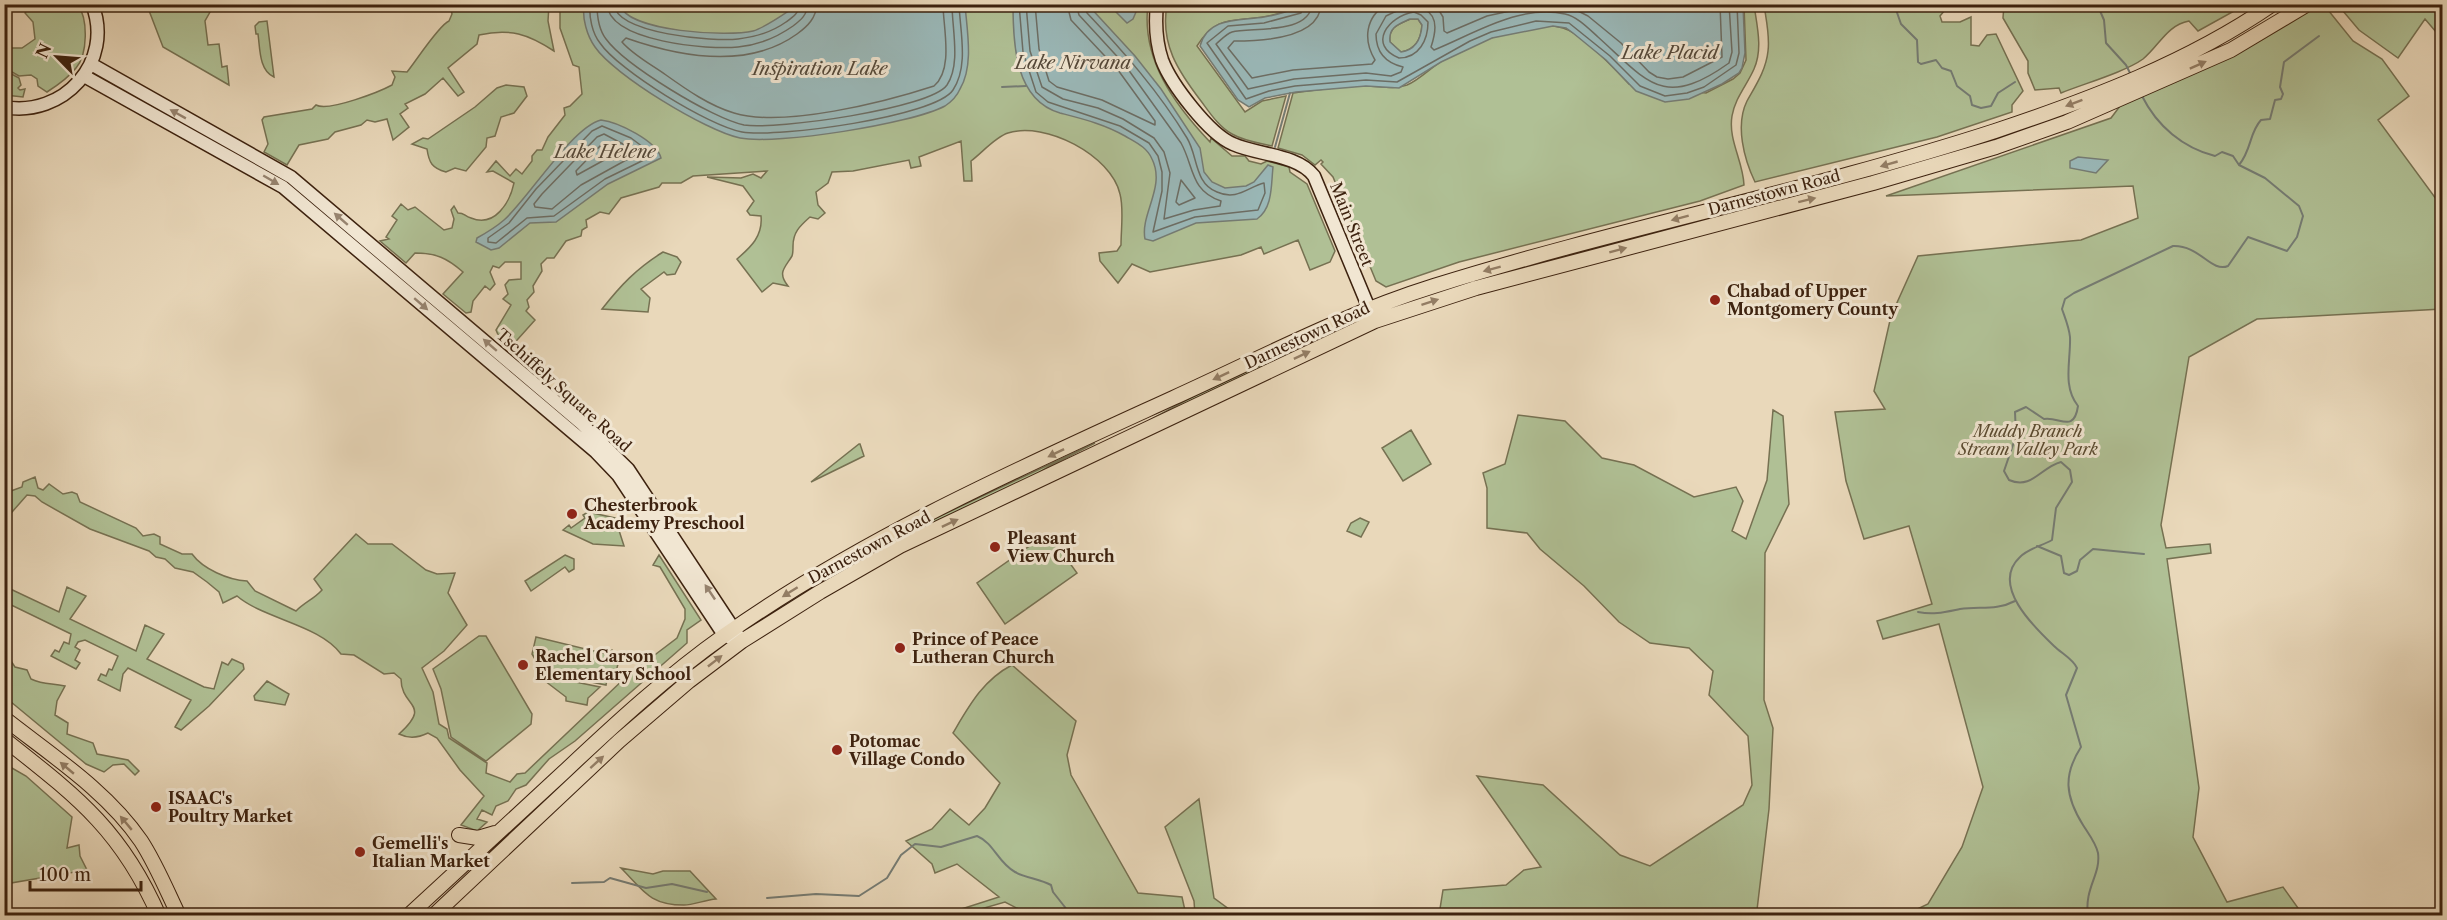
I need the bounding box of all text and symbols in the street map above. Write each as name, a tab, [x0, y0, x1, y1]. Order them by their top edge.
north arrow	[27, 27, 87, 87]
text: N	[31, 40, 55, 61]
water label: Lake Placid	[1620, 42, 1721, 64]
water label: Lake Nirvana	[1013, 52, 1131, 74]
water label: Inspiration Lake	[751, 58, 889, 80]
one-way arrow	[2189, 60, 2207, 70]
one-way arrow	[2065, 98, 2083, 108]
one-way arrow	[169, 109, 186, 119]
water label: Lake Helene	[552, 141, 657, 163]
one-way arrow	[1880, 160, 1898, 169]
street label: Darnestown Road	[1706, 165, 1843, 219]
one-way arrow	[263, 175, 279, 186]
street label: Main Street	[1326, 179, 1378, 269]
one-way arrow	[1798, 195, 1816, 205]
one-way arrow	[333, 212, 349, 225]
one-way arrow	[1671, 214, 1689, 223]
one-way arrow	[1609, 245, 1627, 254]
one-way arrow	[1482, 264, 1501, 274]
place label: Chabad of Upper Montgomery County	[1727, 281, 1899, 319]
marker: Chabad of Upper Montgomery County	[1708, 293, 1722, 307]
one-way arrow	[413, 297, 428, 310]
street label: Darnestown Road	[1241, 297, 1373, 373]
one-way arrow	[1421, 297, 1439, 306]
street label: Tschiffely Square Road	[492, 324, 636, 456]
one-way arrow	[483, 339, 498, 352]
one-way arrow	[1294, 351, 1311, 360]
one-way arrow	[1211, 371, 1229, 381]
park label: Muddy Branch Stream Valley Park	[1957, 421, 2098, 459]
one-way arrow	[1047, 449, 1064, 458]
place label: Chesterbrook Academy Preschool	[583, 495, 745, 533]
street label: Darnestown Road	[804, 506, 934, 588]
marker: Chesterbrook Academy Preschool	[565, 507, 579, 521]
one-way arrow	[942, 518, 959, 527]
place label: Pleasant View Church	[1006, 528, 1115, 566]
marker: Pleasant View Church	[988, 540, 1002, 554]
one-way arrow	[704, 584, 715, 601]
one-way arrow	[782, 586, 798, 597]
place label: Prince of Peace Lutheran Church	[912, 629, 1054, 667]
marker: Prince of Peace Lutheran Church	[893, 641, 907, 655]
place label: Rachel Carson Elementary School	[535, 646, 691, 684]
one-way arrow	[707, 655, 723, 668]
marker: Rachel Carson Elementary School	[516, 658, 530, 672]
place label: Potomac Village Condo	[848, 731, 965, 769]
marker: Potomac Village Condo	[830, 743, 844, 757]
one-way arrow	[589, 755, 604, 769]
one-way arrow	[60, 762, 75, 775]
place label: ISAAC's Poultry Market	[168, 788, 293, 826]
marker: ISAAC's Poultry Market	[149, 800, 163, 814]
one-way arrow	[120, 816, 133, 831]
place label: Gemelli's Italian Market	[372, 833, 490, 871]
marker: Gemelli's Italian Market	[353, 845, 367, 859]
scale bar	[30, 854, 141, 892]
text: 100 m	[39, 864, 91, 886]

